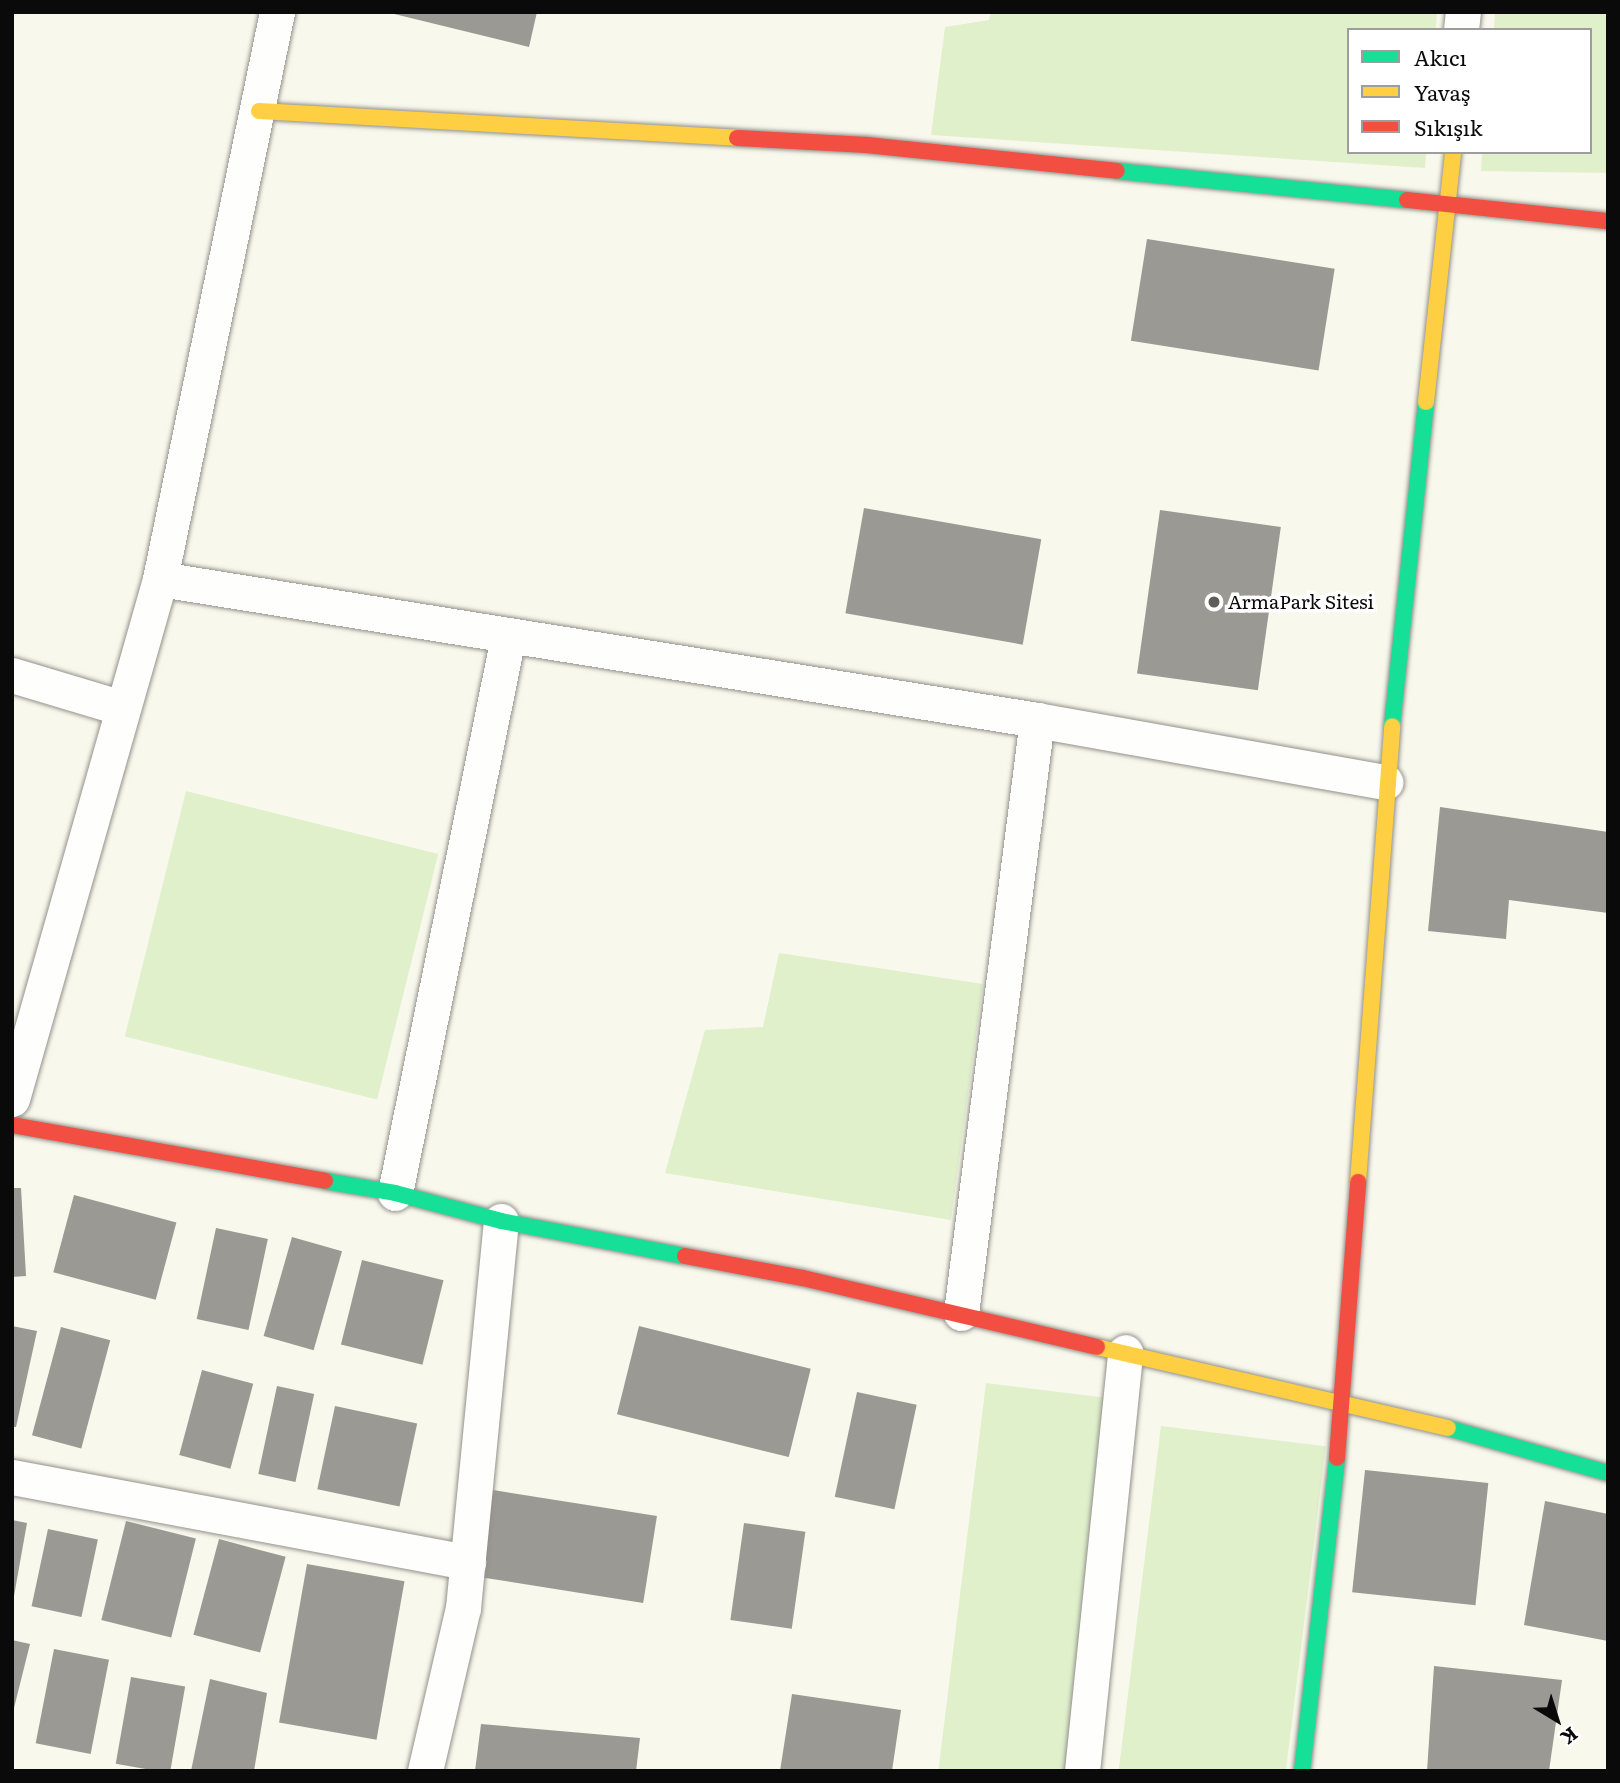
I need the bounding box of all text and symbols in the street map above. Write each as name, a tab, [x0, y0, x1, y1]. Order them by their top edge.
legend	[1347, 28, 1592, 154]
text: Akıcı	[1414, 41, 1467, 72]
text: Yavaş	[1414, 76, 1470, 107]
text: Sıkışık	[1414, 111, 1483, 142]
place label: ArmaPark Sitesi	[1228, 591, 1374, 613]
marker: ArmaPark Sitesi	[1206, 594, 1222, 610]
north arrow	[1522, 1685, 1592, 1755]
text: K	[1555, 1721, 1584, 1752]

